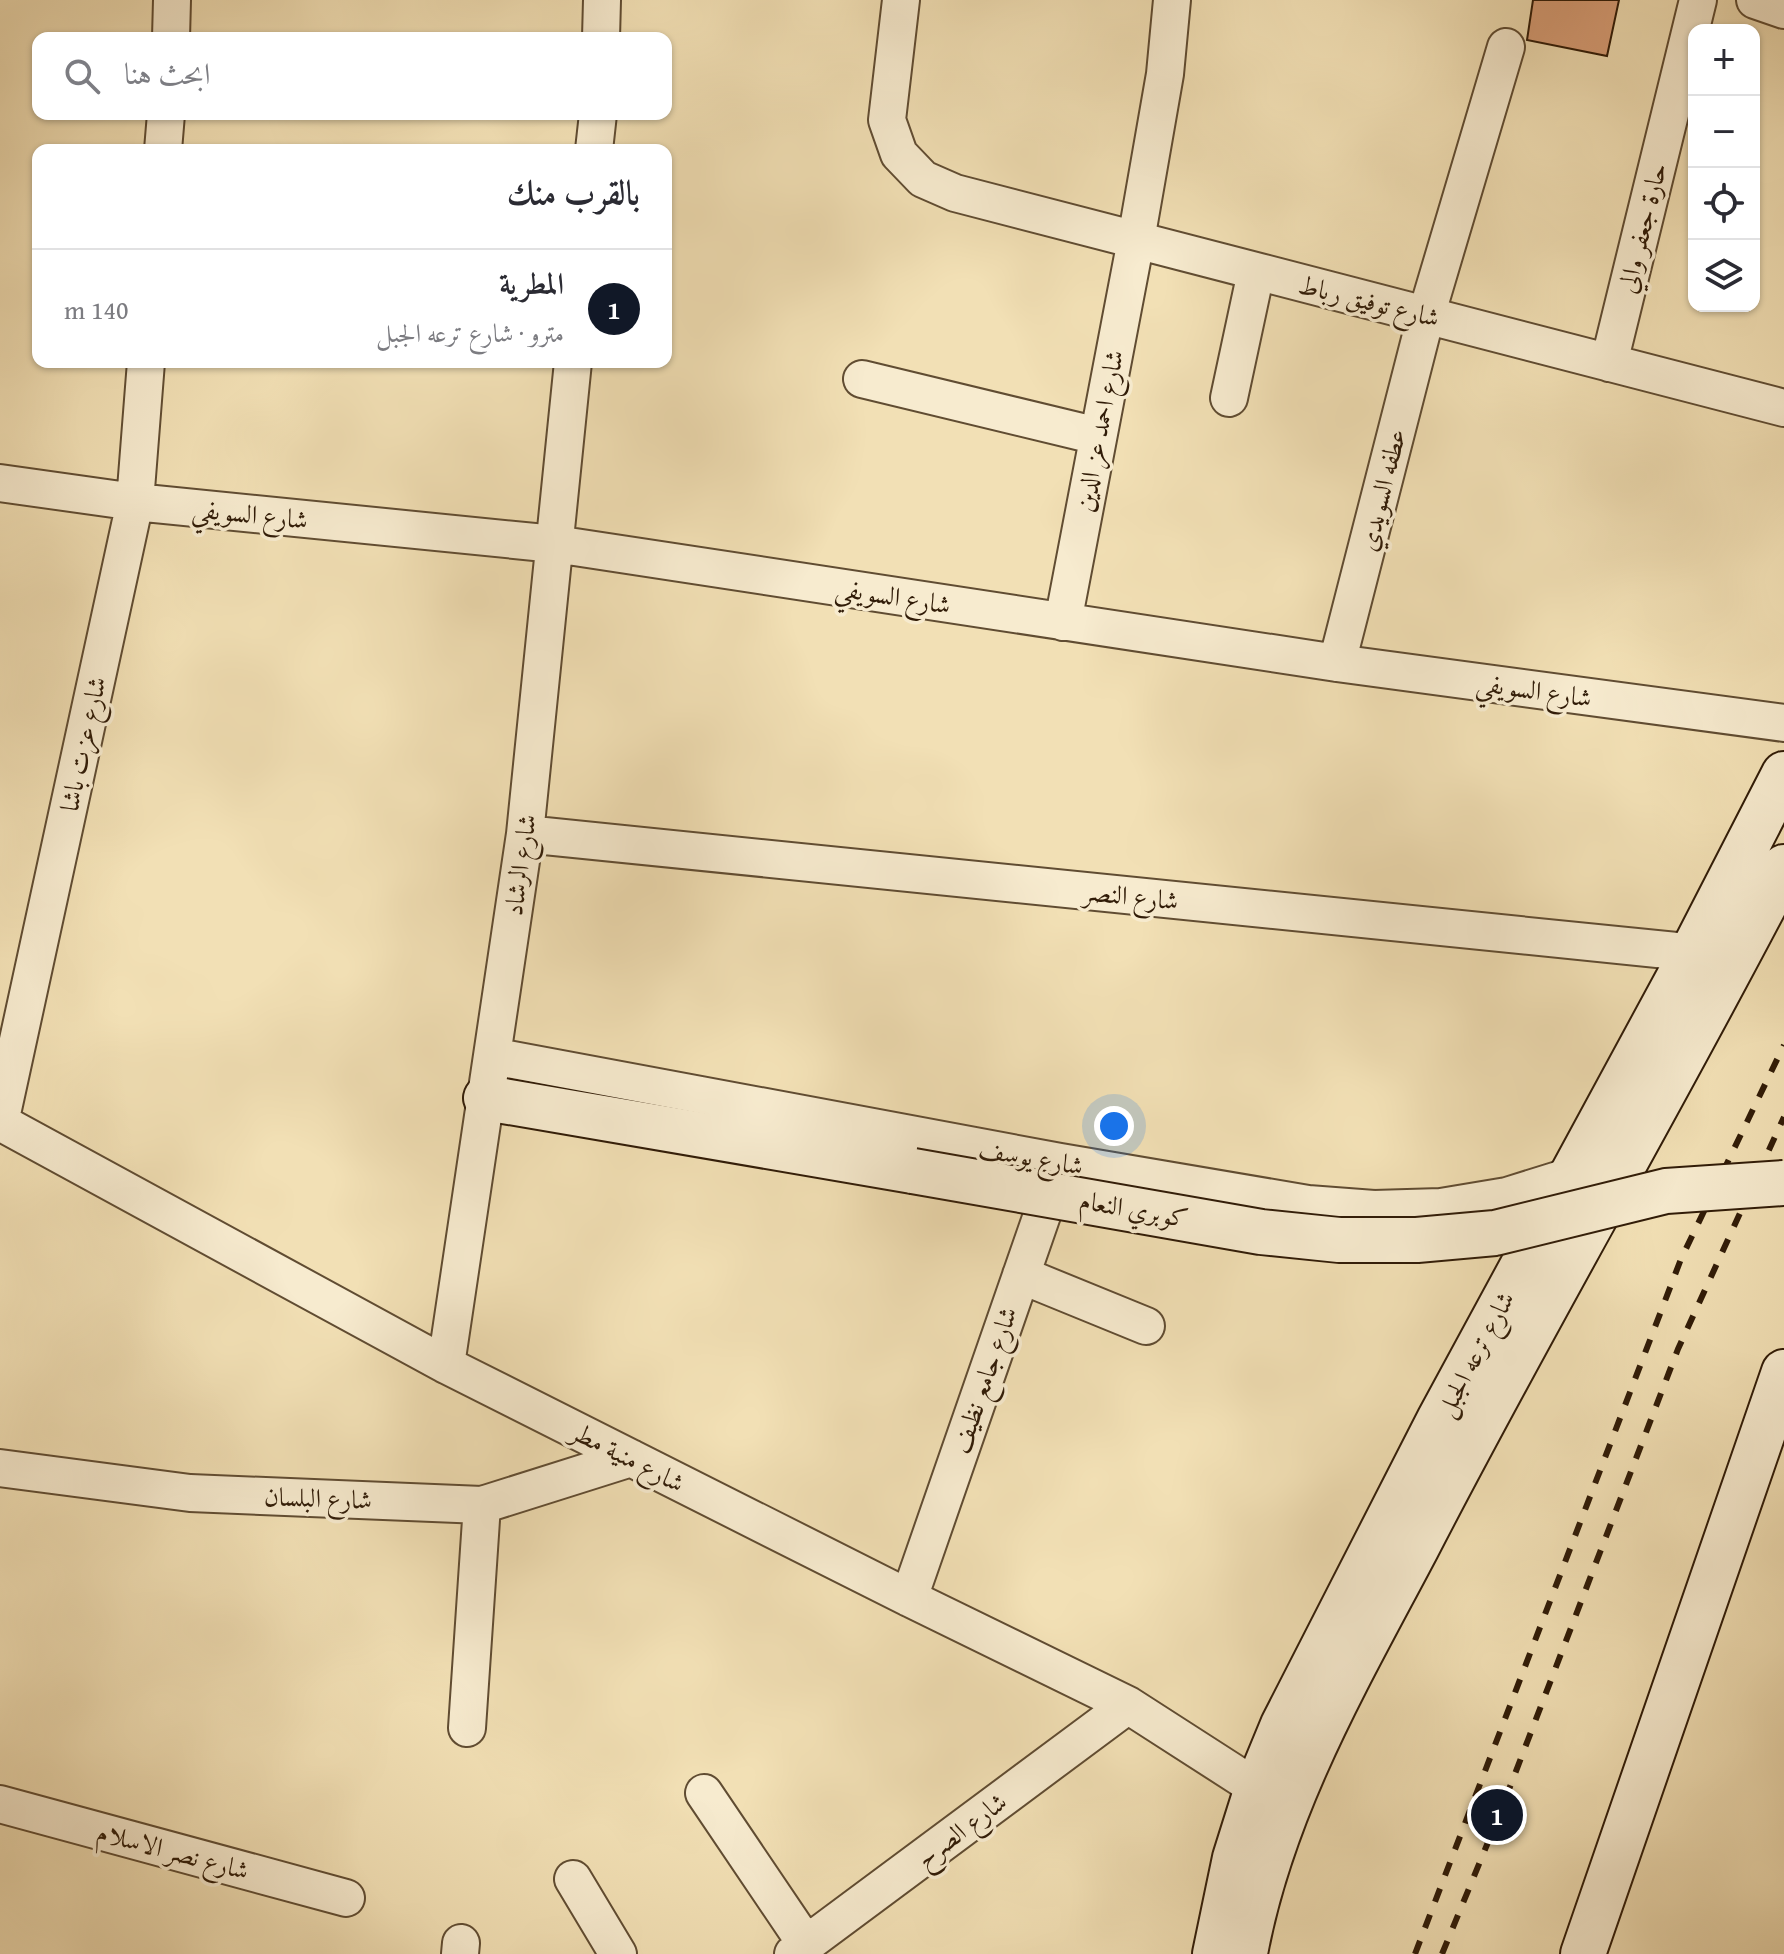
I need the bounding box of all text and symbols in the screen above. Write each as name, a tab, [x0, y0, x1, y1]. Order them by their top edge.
map controls	[1688, 24, 1760, 312]
button: +	[1688, 24, 1760, 96]
search box	[32, 32, 672, 120]
text: ابحث هنا	[124, 51, 211, 95]
icon: search	[60, 54, 104, 98]
button: −	[1688, 96, 1760, 168]
street label: حارة جعفر والي	[1606, 159, 1679, 298]
text: بالقرب منك	[507, 167, 640, 216]
button: locate	[1688, 168, 1760, 240]
button: layers	[1688, 240, 1760, 312]
text: المطرية	[499, 261, 564, 305]
street label: شارع توفيق رباط	[1294, 264, 1444, 340]
text: 140 m	[64, 290, 129, 329]
text: 1	[607, 290, 621, 329]
text: مترو · شارع ترعه الجبل	[376, 313, 564, 352]
street label: شارع احمد عز الدين	[1064, 347, 1136, 516]
street label: عطفه السويدي	[1347, 425, 1417, 556]
street label: شارع السويفي	[189, 488, 310, 546]
street label: شارع السويفي	[831, 567, 954, 631]
street label: شارع السويفي	[1473, 662, 1594, 724]
street label: شارع عزت باشا	[49, 673, 119, 816]
street label: شارع الرشاد	[493, 812, 549, 919]
street label: شارع النصر	[1078, 871, 1180, 923]
your location	[1094, 1106, 1134, 1146]
street label: شارع يوسف	[975, 1128, 1087, 1188]
street label: كوبري النعام	[1076, 1180, 1192, 1241]
street label: شارع ترعه الجبل	[1425, 1284, 1527, 1425]
street label: شارع جامع نظيف	[940, 1301, 1032, 1460]
street label: شارع منية مطر	[561, 1410, 692, 1504]
street label: شارع البلسان	[263, 1476, 373, 1522]
street label: شارع الصرح	[907, 1782, 1018, 1881]
pin: 1	[1471, 1785, 1523, 1845]
street label: شارع نصر الاسلام	[92, 1811, 254, 1893]

